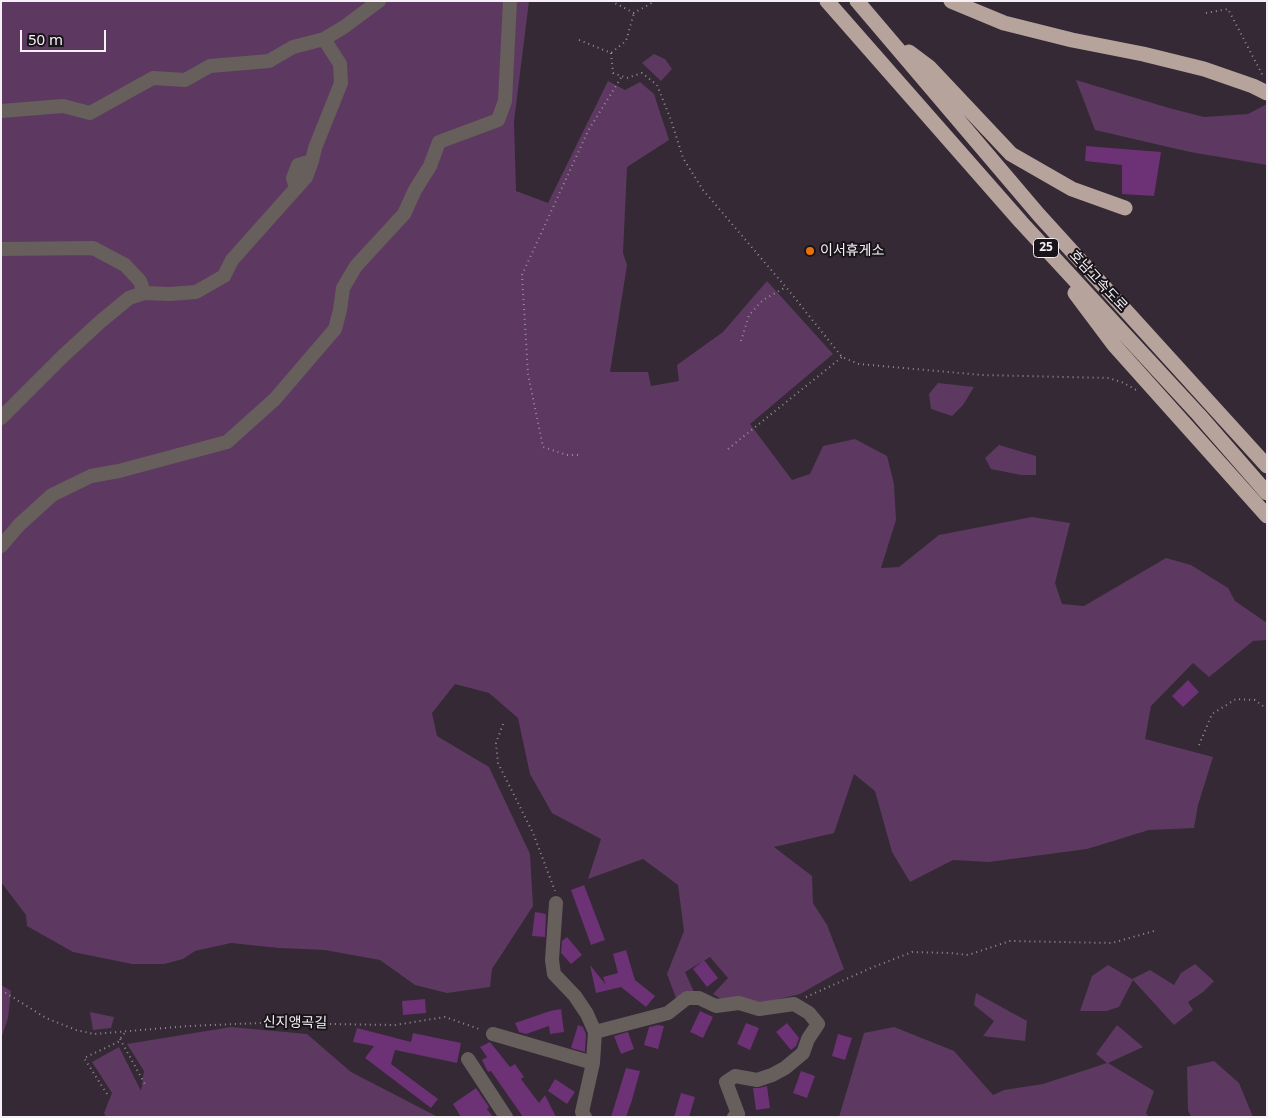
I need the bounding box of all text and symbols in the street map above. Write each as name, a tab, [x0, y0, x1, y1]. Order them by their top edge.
scale bar	[22, 20, 109, 52]
text: 50 m	[28, 29, 63, 49]
road number: 25	[1034, 238, 1058, 258]
place label: 이서휴게소	[820, 243, 884, 259]
marker: 이서휴게소	[804, 245, 816, 257]
street label: 호남고속도로	[1066, 247, 1130, 315]
street label: 신지앵곡길	[263, 1014, 327, 1032]

